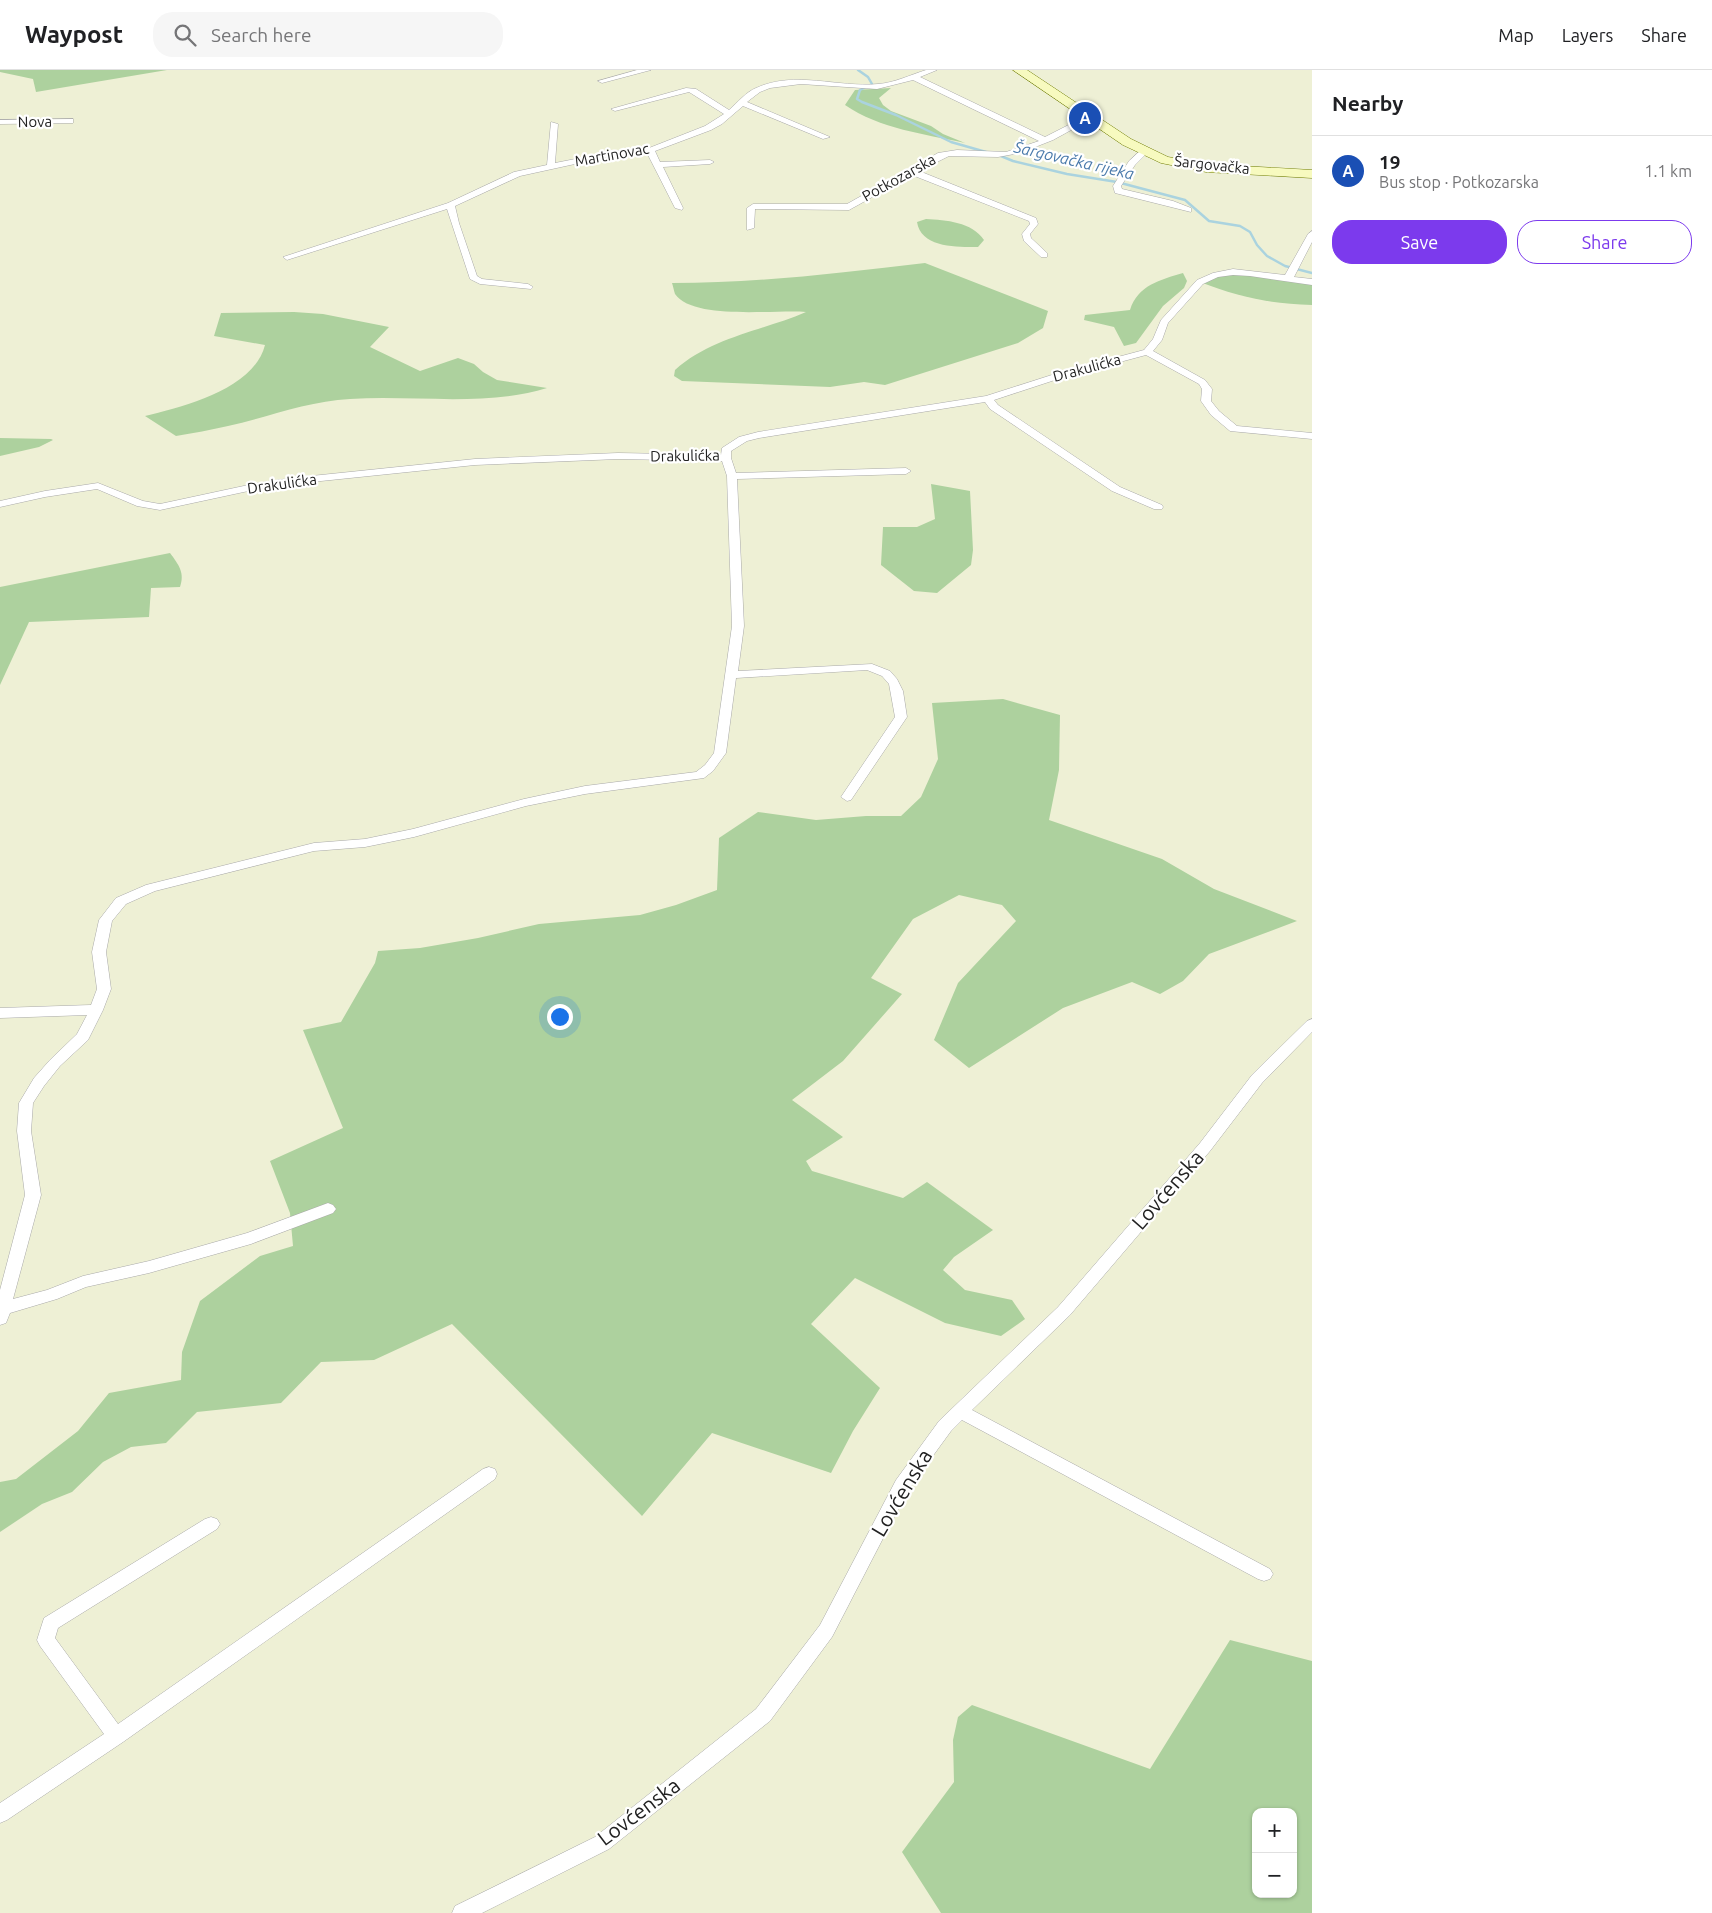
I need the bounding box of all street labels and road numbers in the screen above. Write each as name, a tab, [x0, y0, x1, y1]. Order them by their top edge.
street label: Nova	[18, 113, 52, 130]
street label: Martinovac	[573, 140, 650, 169]
street label: Potkozarska	[859, 150, 938, 205]
street label: Šargovačka	[1173, 152, 1251, 177]
street label: Drakulićka	[1051, 350, 1123, 385]
street label: Drakulićka	[650, 446, 720, 465]
street label: Drakulićka	[246, 470, 318, 497]
street label: Lovćenska	[1126, 1145, 1208, 1234]
street label: Lovćenska	[866, 1445, 936, 1540]
street label: Lovćenska	[592, 1772, 684, 1850]

